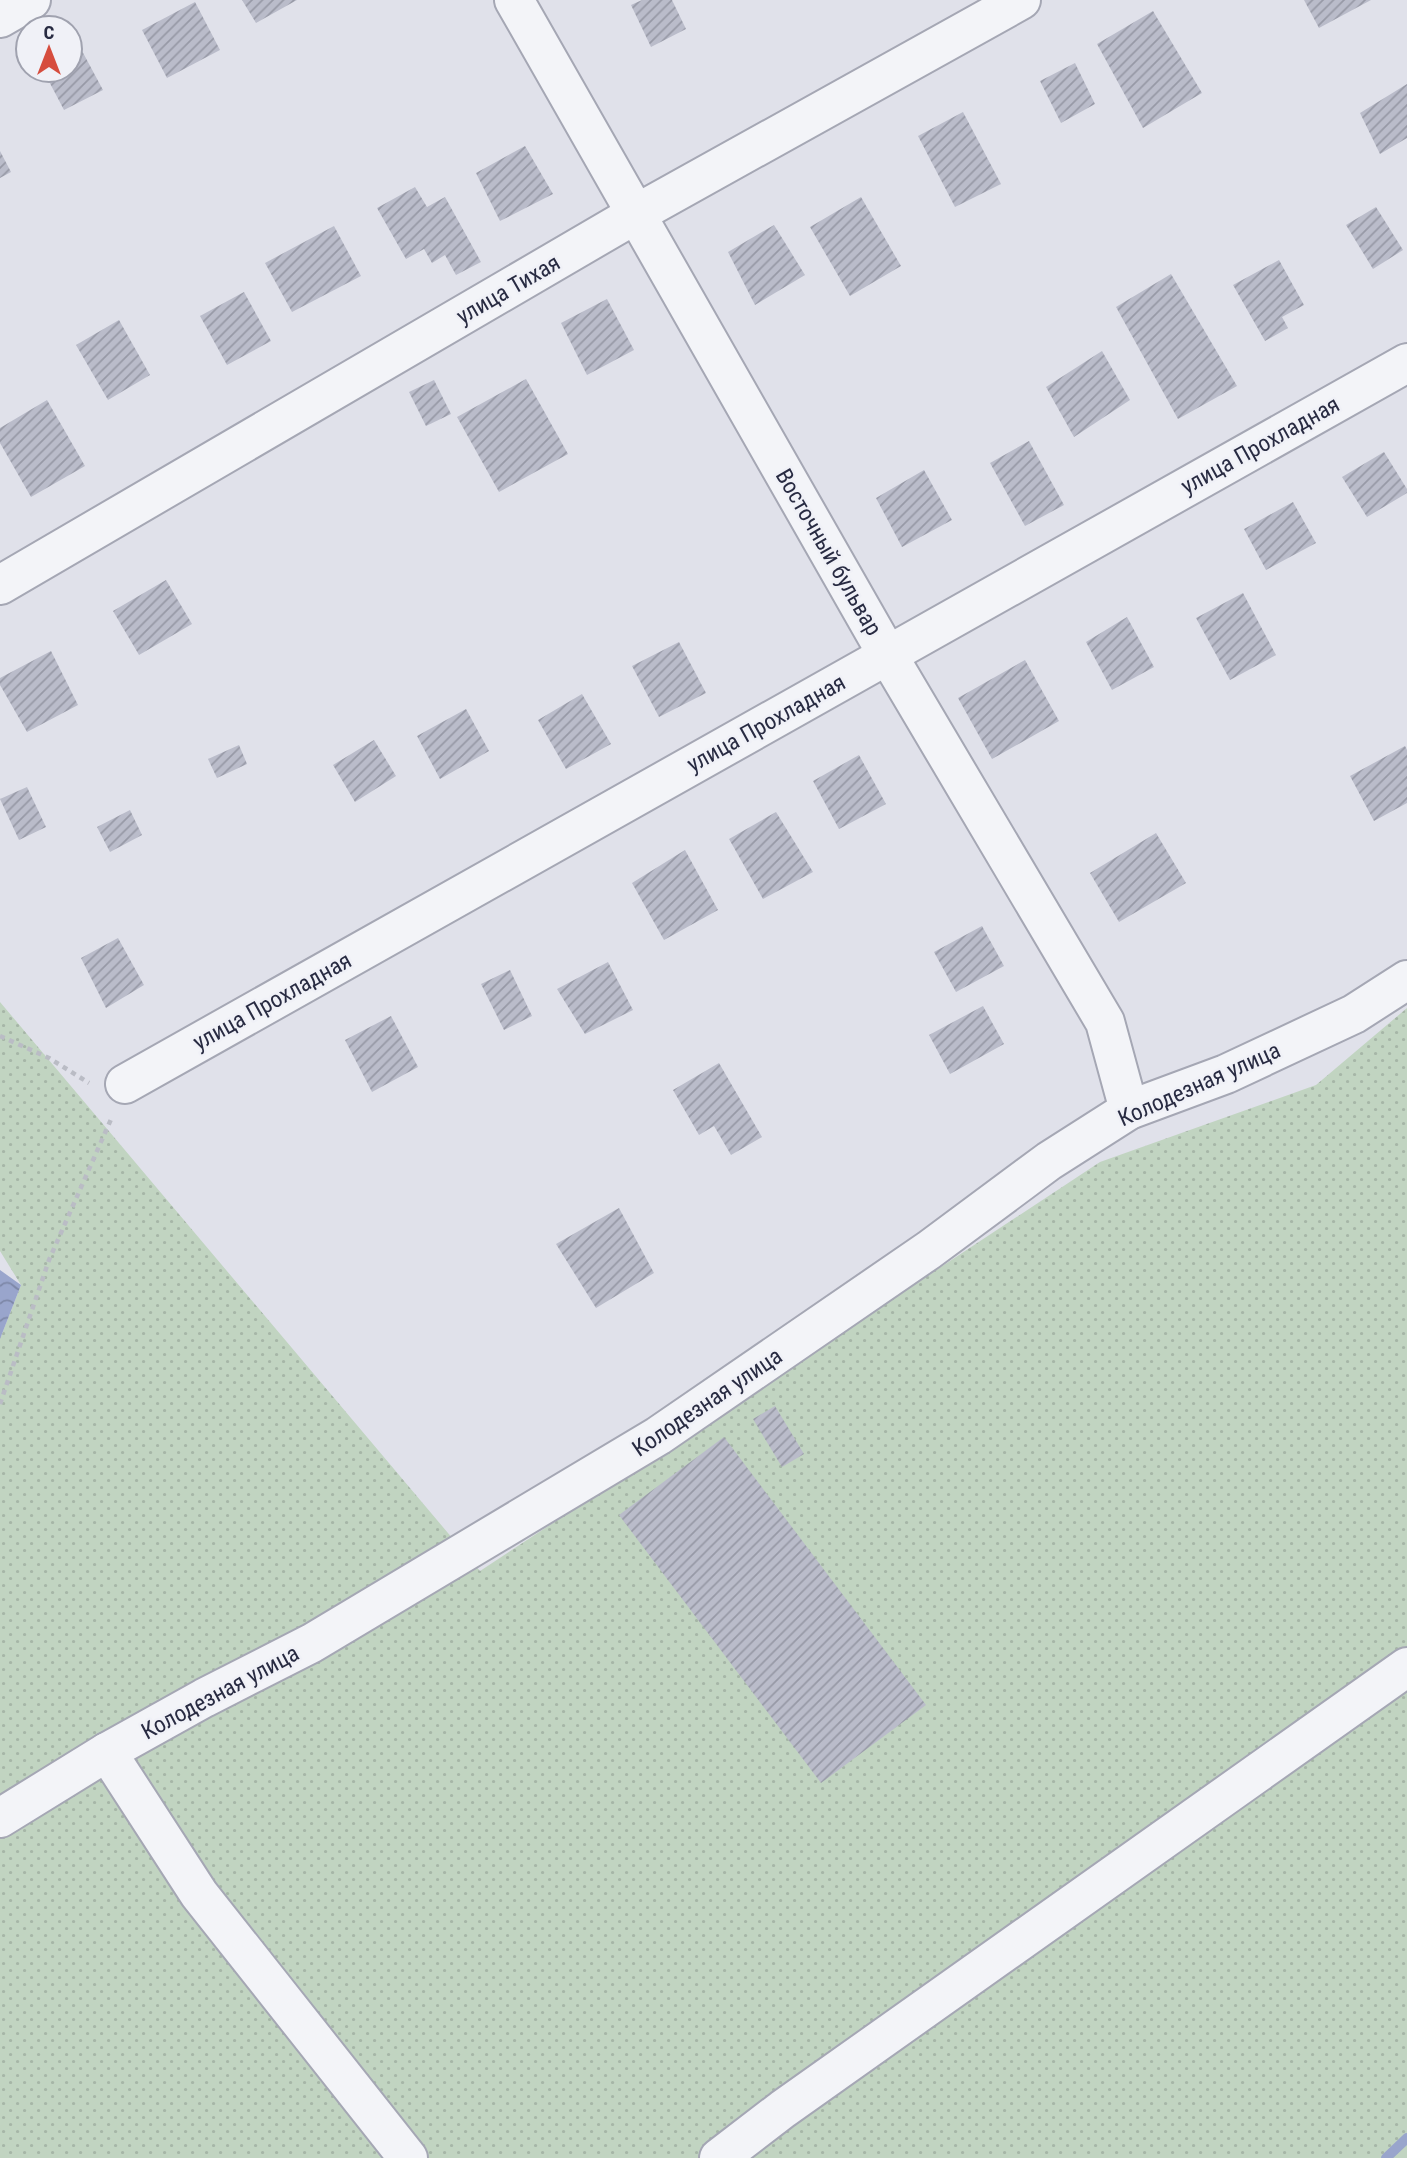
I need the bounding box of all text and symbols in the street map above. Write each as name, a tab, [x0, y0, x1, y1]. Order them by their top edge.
north arrow	[14, 14, 84, 84]
text: С	[44, 21, 55, 44]
street label: улица Тихая	[452, 249, 565, 330]
street label: улица Прохладная	[1176, 391, 1344, 500]
street label: Восточный бульвар	[770, 464, 887, 640]
street label: улица Прохладная	[682, 669, 850, 778]
street label: улица Прохладная	[188, 947, 356, 1056]
street label: Колодезная улица	[1114, 1037, 1284, 1132]
street label: Колодезная улица	[627, 1342, 787, 1462]
street label: Колодезная улица	[137, 1640, 304, 1745]

